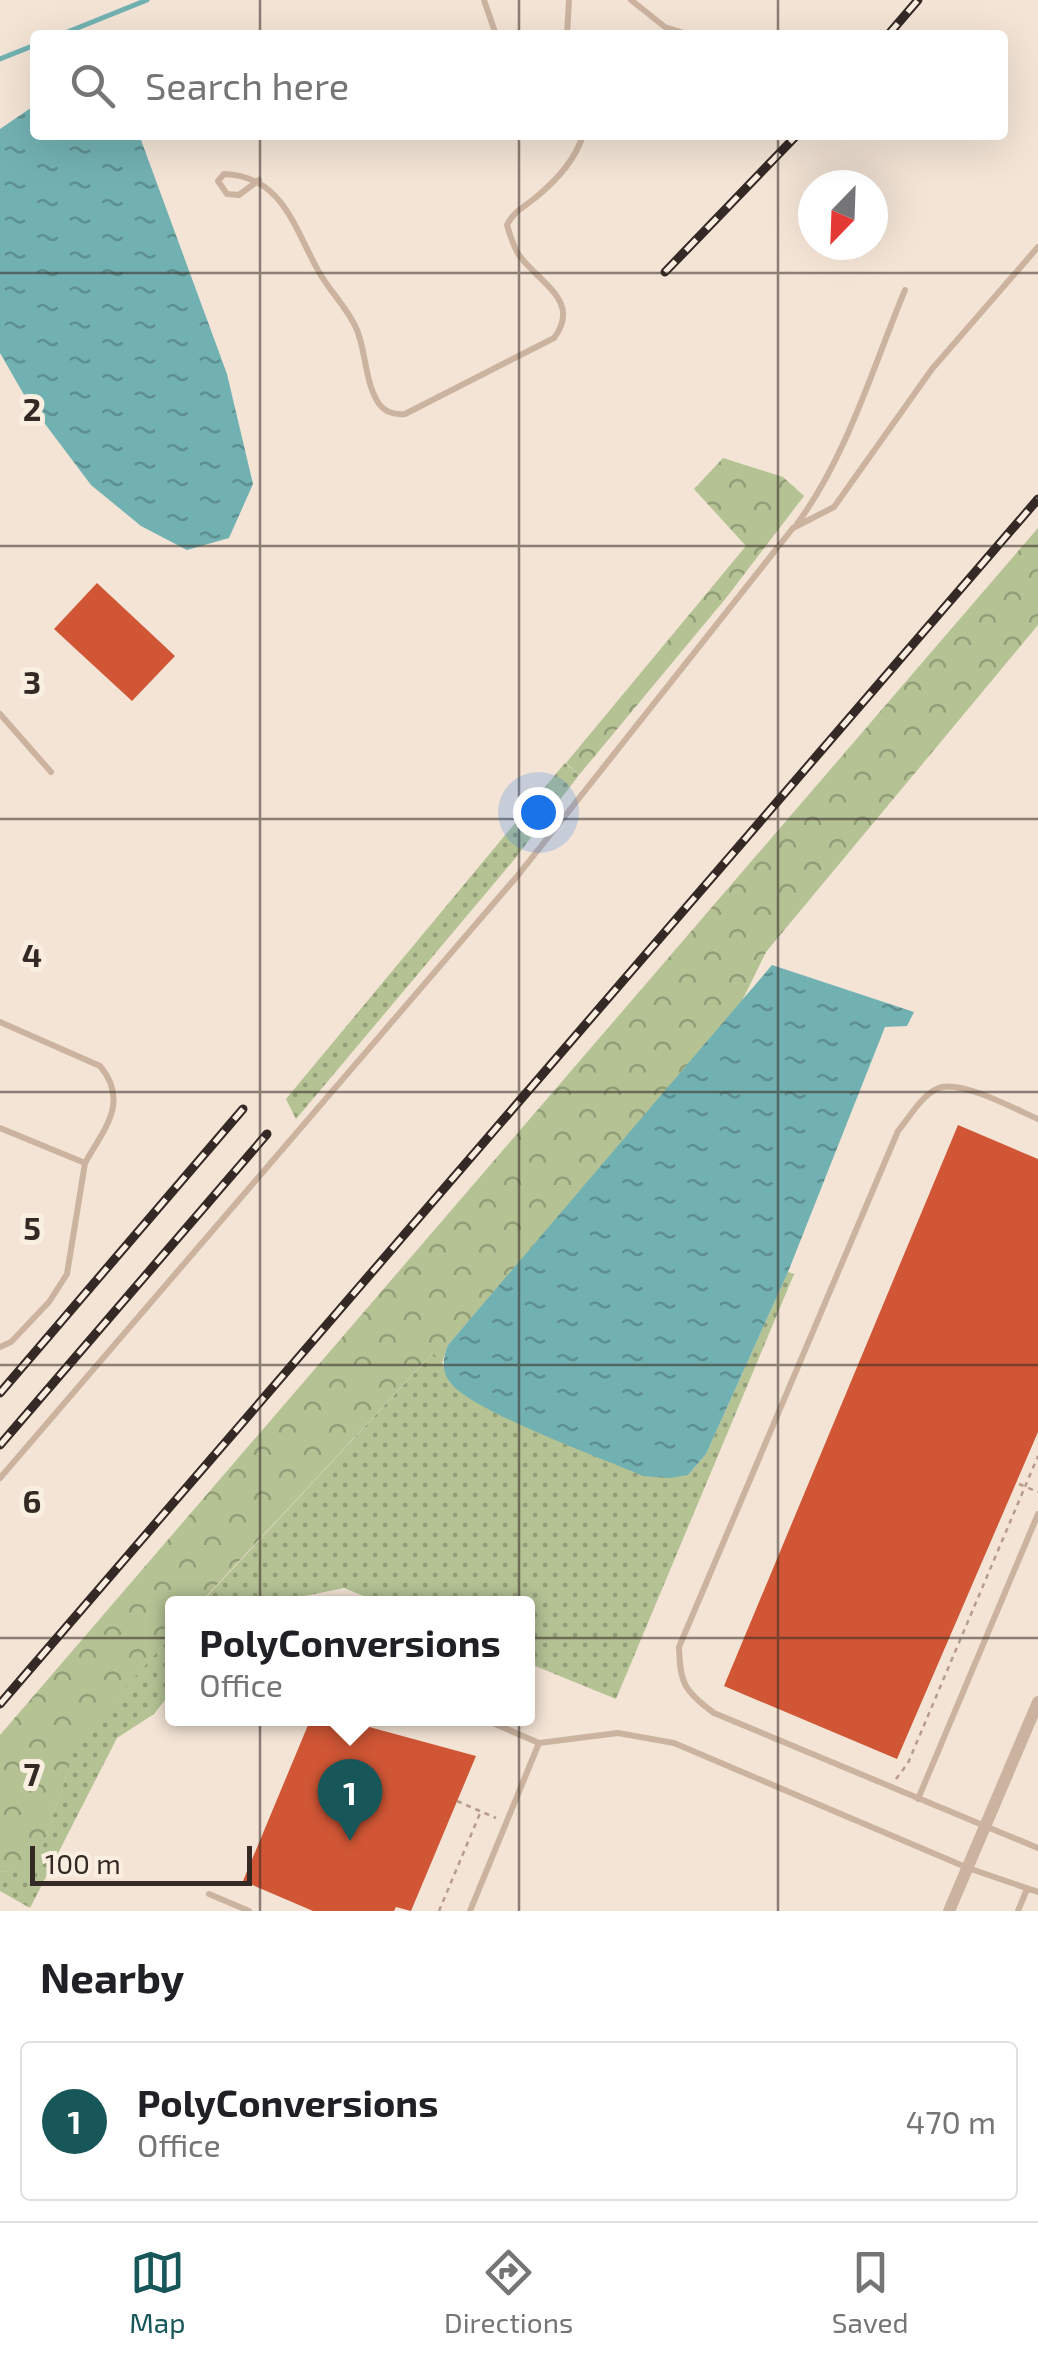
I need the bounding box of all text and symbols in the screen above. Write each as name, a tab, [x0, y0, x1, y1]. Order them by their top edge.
search box	[30, 30, 1008, 140]
icon: search	[65, 58, 120, 113]
text: Search here	[145, 62, 349, 108]
north arrow	[798, 170, 888, 260]
text: 2	[23, 389, 41, 427]
text: 3	[23, 662, 41, 700]
your location	[513, 787, 564, 838]
text: 4	[22, 935, 42, 973]
text: 5	[23, 1208, 41, 1246]
text: 6	[23, 1481, 41, 1519]
popup	[165, 1596, 535, 1726]
text: PolyConversions	[199, 1619, 501, 1665]
text: Office	[199, 1665, 283, 1703]
text: 7	[24, 1754, 41, 1792]
pin: 1	[318, 1758, 382, 1841]
scale bar	[30, 1841, 252, 1886]
text: 100 m	[45, 1846, 121, 1880]
text: Nearby	[40, 1951, 184, 2001]
text: PolyConversions	[137, 2079, 438, 2125]
text: 1	[68, 2102, 81, 2140]
text: 470 m	[905, 2102, 996, 2140]
text: Office	[137, 2125, 221, 2163]
tab: Map	[129, 2245, 185, 2339]
tab: Directions	[444, 2245, 573, 2339]
tab: Saved	[832, 2245, 909, 2339]

